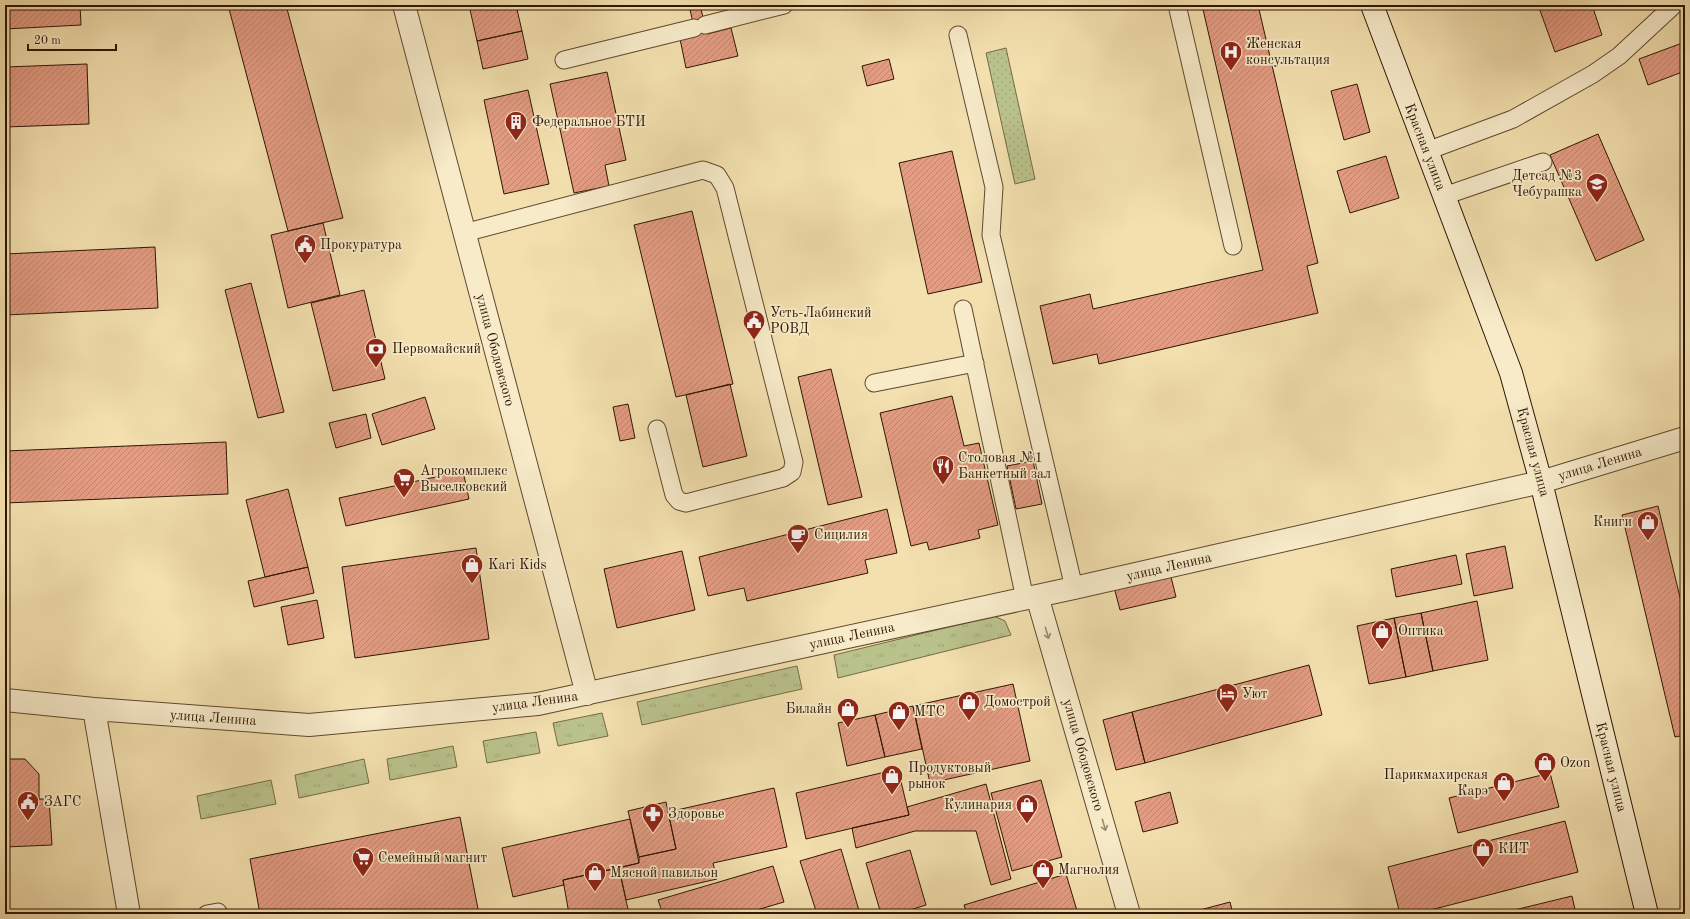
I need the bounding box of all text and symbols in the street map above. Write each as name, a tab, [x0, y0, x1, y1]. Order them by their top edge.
scale bar	[28, 26, 116, 52]
text: 20 m	[34, 35, 61, 47]
place label: Женская консультация	[1246, 37, 1330, 67]
hospital icon: Женская консультация	[1218, 39, 1244, 72]
street label: Красная улица	[1402, 102, 1448, 193]
building icon: Федеральное БТИ	[503, 109, 529, 142]
place label: Федеральное БТИ	[532, 115, 646, 129]
place label: Детсад №3 Чебурашка	[1512, 169, 1582, 199]
school or university icon: Детсад №3 Чебурашка	[1584, 171, 1610, 204]
public building icon: Прокуратура	[292, 232, 318, 265]
place label: Прокуратура	[320, 238, 402, 252]
street label: улица Ободовского	[473, 292, 517, 408]
place label: Усть-Лабинский РОВД	[770, 306, 872, 336]
public building icon: Усть-Лабинский РОВД	[741, 308, 767, 341]
bank icon: Первомайский	[363, 336, 389, 369]
place label: Первомайский	[392, 342, 481, 356]
street label: Красная улица	[1514, 406, 1552, 498]
street label: улица Ленина	[1556, 445, 1644, 483]
place label: Столовая №1 Банкетный зал	[958, 451, 1051, 481]
restaurant icon: Столовая №1 Банкетный зал	[930, 453, 956, 486]
place label: Агрокомплекс Выселковский	[420, 464, 507, 494]
supermarket icon: Агрокомплекс Выселковский	[391, 466, 417, 499]
shop icon: Книги	[1635, 509, 1661, 542]
place label: Книги	[1593, 515, 1632, 529]
cafe icon: Сицилия	[785, 522, 811, 555]
place label: Сицилия	[814, 528, 868, 542]
street label: улица Ленина	[1125, 550, 1213, 584]
shop icon: Kari Kids	[459, 552, 485, 585]
place label: Kari Kids	[488, 558, 547, 572]
shop icon: Оптика	[1369, 618, 1395, 651]
street label: улица Ленина	[808, 620, 896, 652]
place label: Оптика	[1398, 624, 1444, 638]
one-way arrow	[1044, 627, 1052, 640]
hotel icon: Уют	[1214, 681, 1240, 714]
place label: Уют	[1242, 687, 1268, 701]
street label: улица Ленина	[491, 689, 579, 715]
shop icon: Домострой	[956, 689, 982, 722]
place label: Домострой	[984, 695, 1051, 709]
shop icon: Билайн	[835, 696, 861, 729]
street label: улица Ободовского	[1060, 697, 1106, 813]
shop icon: МТС	[886, 699, 912, 732]
place label: Билайн	[785, 702, 832, 716]
place label: МТС	[914, 705, 945, 719]
street label: улица Ленина	[169, 708, 257, 728]
street label: Красная улица	[1593, 721, 1629, 813]
shop icon: Ozon	[1532, 750, 1558, 783]
place label: Ozon	[1560, 756, 1591, 770]
place label: Продуктовый рынок	[908, 761, 991, 791]
shop icon: Продуктовый рынок	[879, 763, 905, 796]
place label: Парикмахирская Карэ	[1384, 768, 1488, 798]
shop icon: Парикмахирская Карэ	[1491, 770, 1517, 803]
public building icon: ЗАГС	[15, 789, 41, 822]
shop icon: Кулинария	[1014, 792, 1040, 825]
place label: ЗАГС	[44, 795, 81, 809]
place label: Кулинария	[944, 798, 1012, 812]
pharmacy icon: Здоровье	[640, 801, 666, 834]
place label: Здоровье	[668, 807, 724, 821]
one-way arrow	[1101, 819, 1108, 832]
shop icon: КИТ	[1470, 836, 1496, 869]
place label: КИТ	[1498, 842, 1529, 856]
supermarket icon: Семейный магнит	[350, 845, 376, 878]
place label: Семейный магнит	[378, 851, 488, 865]
shop icon: Магнолия	[1030, 857, 1056, 890]
shop icon: Мясной павильон	[582, 860, 608, 893]
place label: Магнолия	[1058, 863, 1119, 877]
place label: Мясной павильон	[610, 866, 719, 880]

